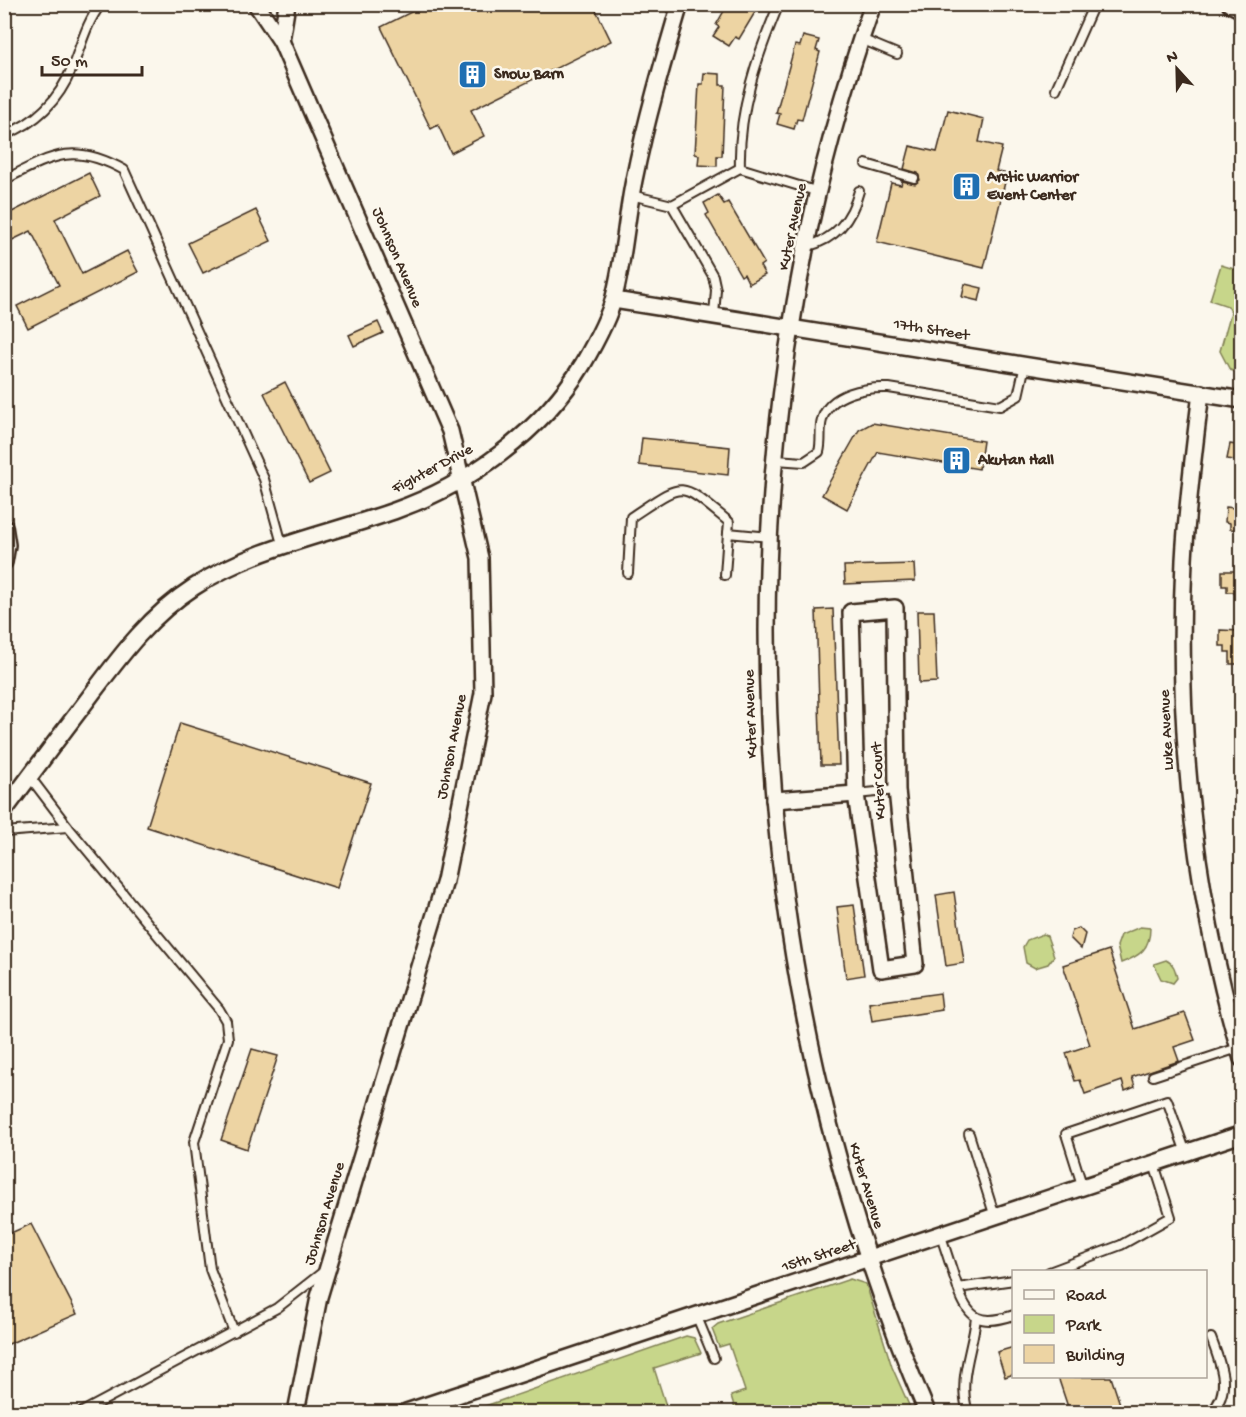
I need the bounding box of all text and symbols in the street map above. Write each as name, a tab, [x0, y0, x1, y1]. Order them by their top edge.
scale bar	[42, 39, 142, 77]
north arrow	[1147, 39, 1207, 99]
text: N	[1164, 47, 1182, 69]
text: 50 m	[51, 52, 88, 73]
building icon: Snow Barn	[457, 59, 489, 91]
place label: Snow Barn	[494, 66, 564, 85]
place label: Arctic Warrior Event Center	[986, 169, 1080, 206]
building icon: Arctic Warrior Event Center	[950, 171, 982, 203]
street label: Kuter Avenue	[775, 181, 813, 272]
street label: Johnson Avenue	[366, 205, 426, 311]
street label: 17th Street	[891, 315, 972, 347]
street label: Fighter Drive	[389, 440, 477, 500]
building icon: Akutan Hall	[941, 445, 973, 477]
place label: Akutan Hall	[977, 452, 1054, 471]
street label: Kuter Avenue	[741, 669, 763, 759]
street label: Luke Avenue	[1156, 688, 1180, 771]
street label: Johnson Avenue	[433, 692, 473, 801]
street label: Kuter Court	[868, 740, 892, 820]
street label: Kuter Avenue	[843, 1141, 887, 1232]
street label: Johnson Avenue	[301, 1160, 351, 1268]
street label: 15th Street	[779, 1236, 860, 1278]
legend	[1012, 1270, 1207, 1378]
text: Road	[1066, 1286, 1107, 1307]
text: Park	[1065, 1316, 1102, 1337]
text: Building	[1065, 1346, 1125, 1367]

